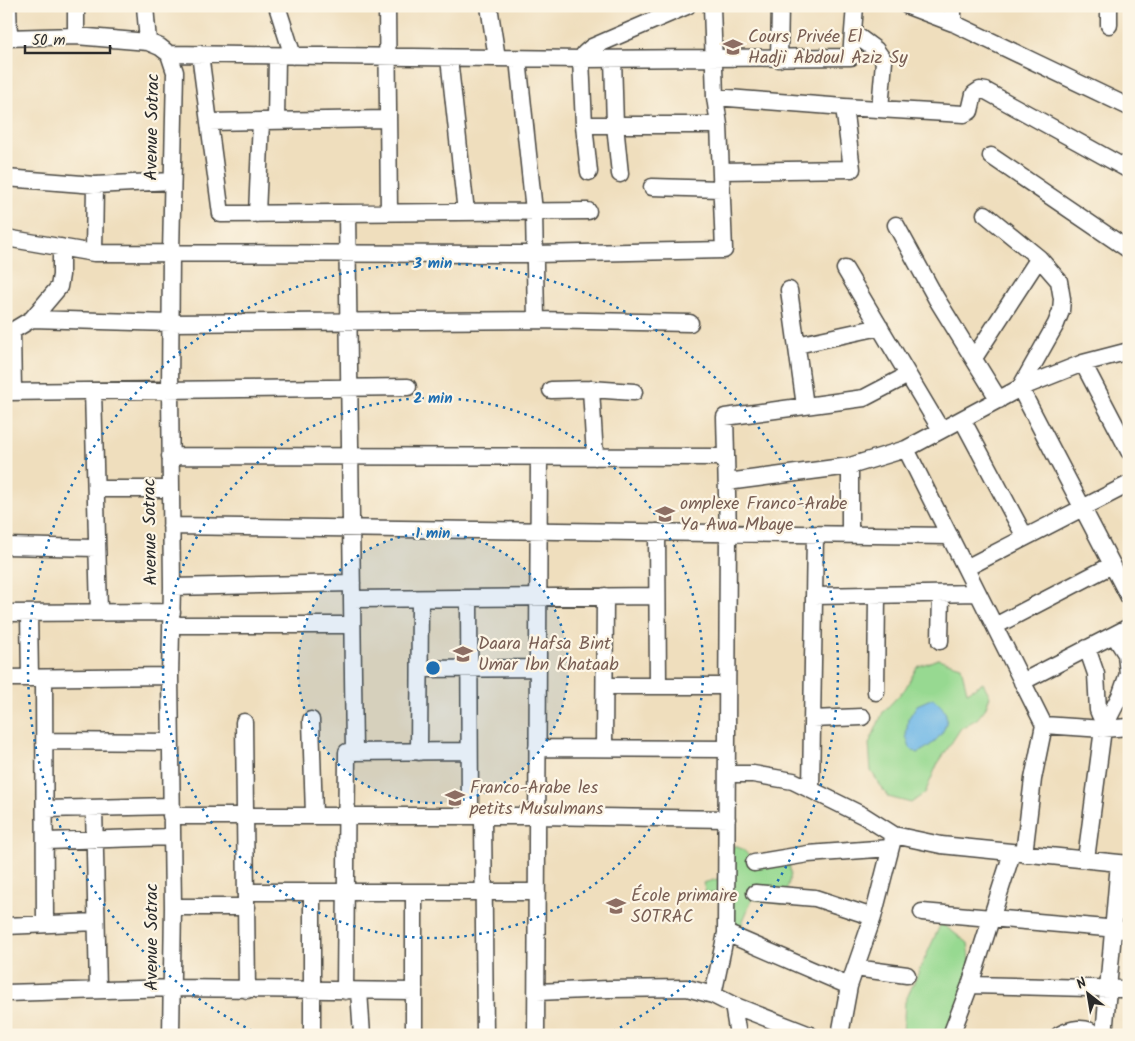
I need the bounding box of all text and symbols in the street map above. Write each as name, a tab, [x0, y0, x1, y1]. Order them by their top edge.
scale bar	[25, 22, 110, 54]
place label: Cours Privée El Hadji Abdoul Aziz Sy	[748, 23, 908, 73]
text: 50 m	[32, 29, 66, 53]
school or university icon: Cours Privée El Hadji Abdoul Aziz Sy	[722, 36, 744, 58]
street label: Avenue Sotrac	[138, 73, 168, 181]
text: 3 min	[413, 252, 452, 276]
text: 2 min	[413, 387, 453, 411]
street label: Avenue Sotrac	[136, 478, 166, 586]
place label: omplexe Franco-Arabe Ya Awa Mbaye	[680, 490, 847, 540]
school or university icon: omplexe Franco-Arabe Ya Awa Mbaye	[654, 503, 676, 525]
text: 1 min	[416, 522, 450, 546]
place label: Daara Hafsa Bint Umar Ibn Khataab	[478, 630, 619, 680]
school or university icon: Daara Hafsa Bint Umar Ibn Khataab	[452, 643, 474, 665]
centre of rings	[424, 659, 442, 677]
place label: Franco-Arabe les petits Musulmans	[469, 774, 604, 824]
school or university icon: Franco-Arabe les petits Musulmans	[444, 787, 466, 809]
place label: École primaire SOTRAC	[631, 882, 737, 932]
street label: Avenue Sotrac	[138, 883, 167, 991]
school or university icon: École primaire SOTRAC	[605, 895, 627, 917]
north arrow	[1062, 968, 1112, 1018]
text: N	[1072, 972, 1091, 995]

